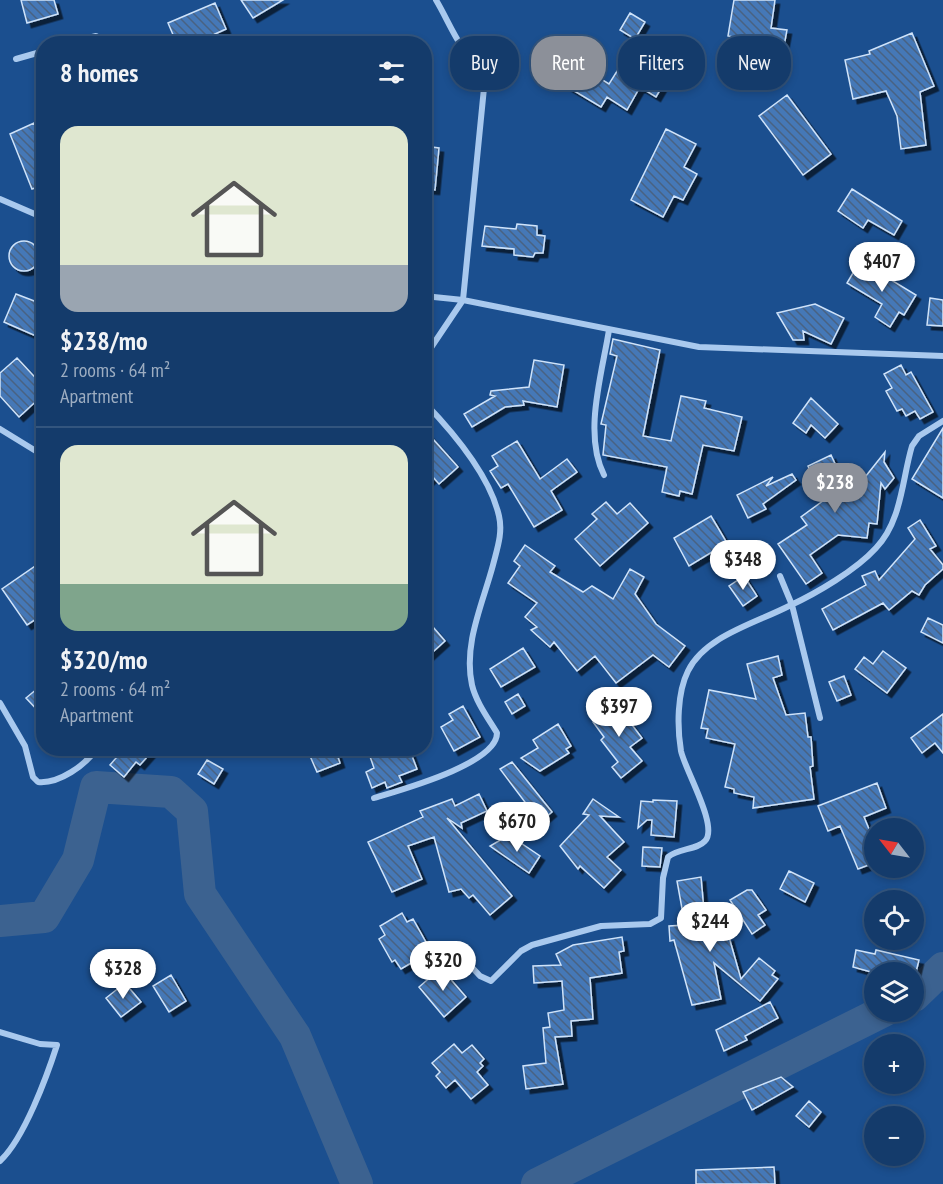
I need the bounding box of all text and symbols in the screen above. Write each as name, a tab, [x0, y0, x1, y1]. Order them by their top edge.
chip: Buy	[450, 36, 519, 90]
chip: Rent	[531, 36, 606, 90]
chip: Filters	[618, 36, 705, 90]
chip: New	[717, 36, 791, 90]
text: 8 homes	[60, 56, 138, 89]
icon: filters	[375, 56, 408, 89]
icon: home	[180, 165, 288, 273]
pin: $407	[846, 242, 918, 293]
text: $407	[863, 248, 901, 274]
text: $238/mo	[60, 324, 148, 357]
text: 2 rooms · 64 m²	[60, 357, 170, 383]
text: Apartment	[60, 383, 133, 409]
pin: $238	[799, 463, 871, 514]
text: $238	[816, 469, 854, 495]
icon: home	[180, 484, 288, 592]
pin: $348	[707, 540, 779, 591]
text: $348	[724, 546, 762, 572]
text: $320/mo	[60, 643, 148, 676]
text: 2 rooms · 64 m²	[60, 676, 170, 702]
pin: $397	[583, 687, 655, 738]
text: $397	[600, 693, 638, 719]
text: Apartment	[60, 702, 133, 728]
pin: $670	[481, 802, 553, 853]
text: $670	[498, 808, 536, 834]
north arrow	[864, 818, 924, 878]
map controls	[864, 818, 924, 1166]
button: locate	[864, 890, 924, 950]
pin: $244	[674, 902, 746, 953]
text: $244	[691, 908, 729, 934]
pin: $320	[407, 941, 479, 992]
text: $320	[424, 947, 462, 973]
pin: $328	[87, 949, 159, 1000]
text: $328	[104, 955, 142, 981]
button: layers	[864, 962, 924, 1022]
button: +	[864, 1034, 924, 1094]
button: −	[864, 1106, 924, 1166]

